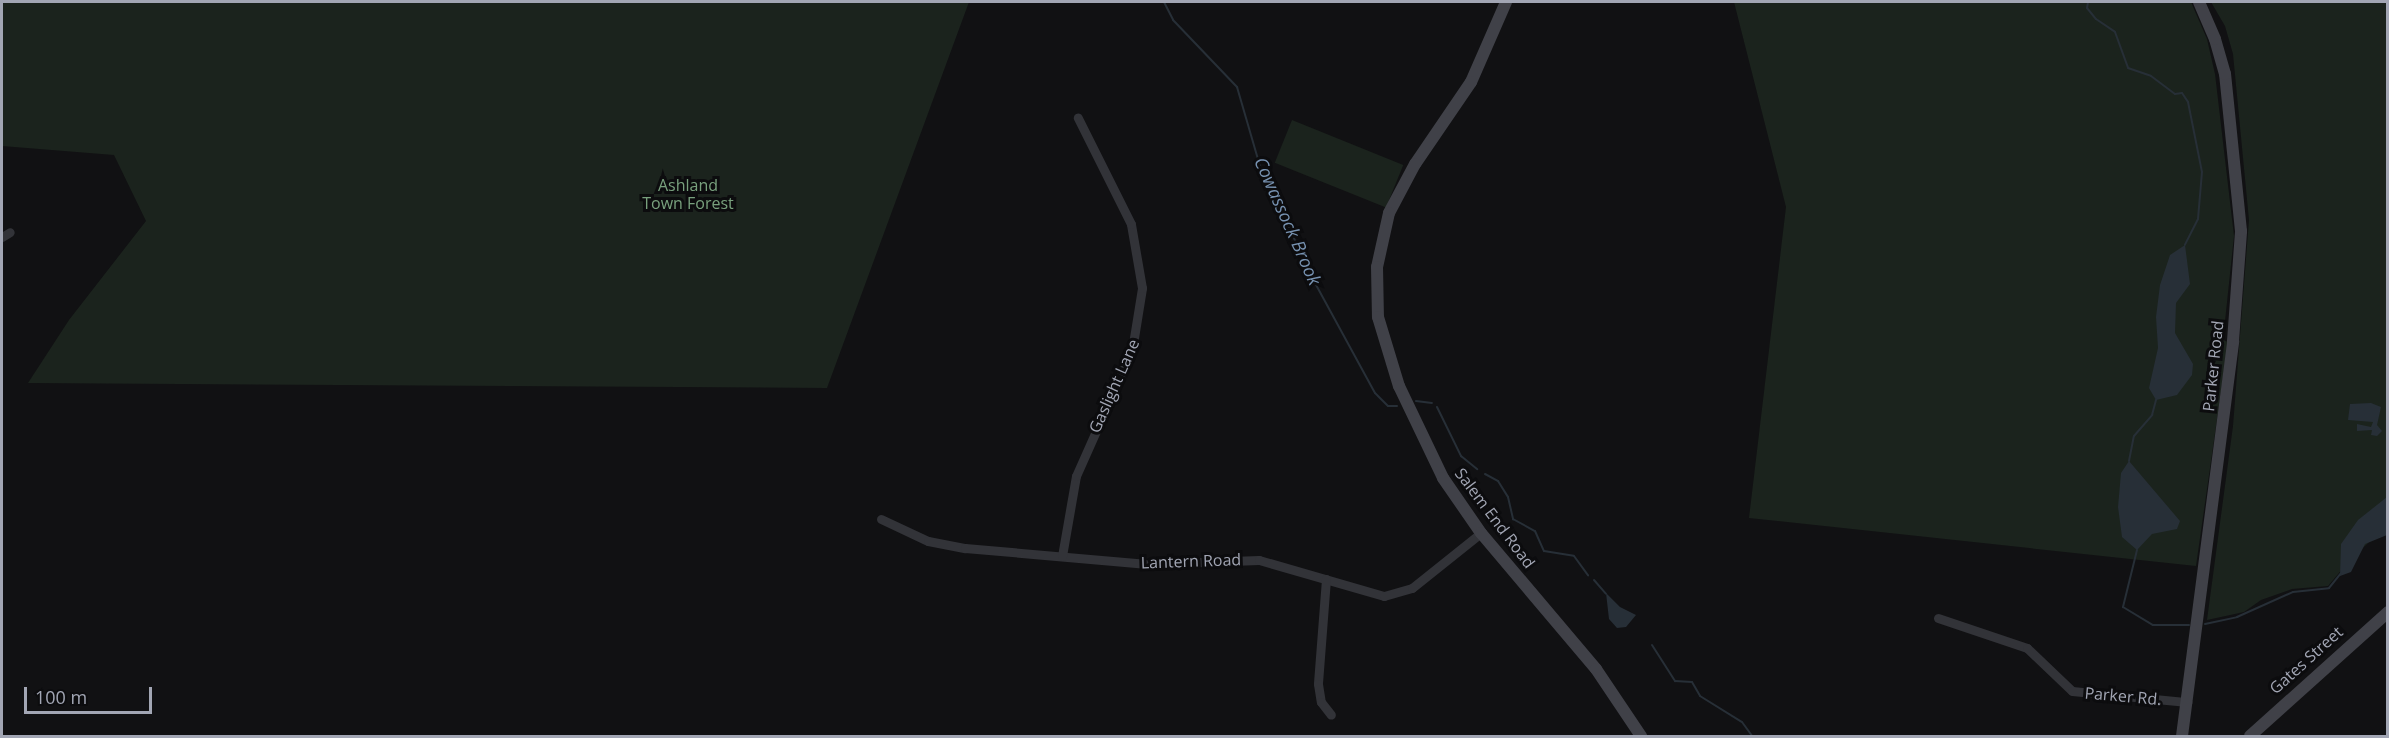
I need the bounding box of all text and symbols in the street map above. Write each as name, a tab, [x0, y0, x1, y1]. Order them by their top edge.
water label: Cowassock Brook	[1250, 154, 1326, 288]
park label: Ashland Town Forest	[642, 175, 734, 213]
street label: Parker Road	[2199, 320, 2227, 412]
street label: Gaslight Lane	[1085, 336, 1143, 436]
street label: Salem End Road	[1451, 464, 1539, 572]
street label: Lantern Road	[1140, 550, 1242, 572]
street label: Gates Street	[2266, 622, 2346, 698]
scale bar	[27, 675, 154, 713]
street label: Parker Rd.	[2084, 683, 2162, 709]
text: 100 m	[35, 685, 87, 709]

